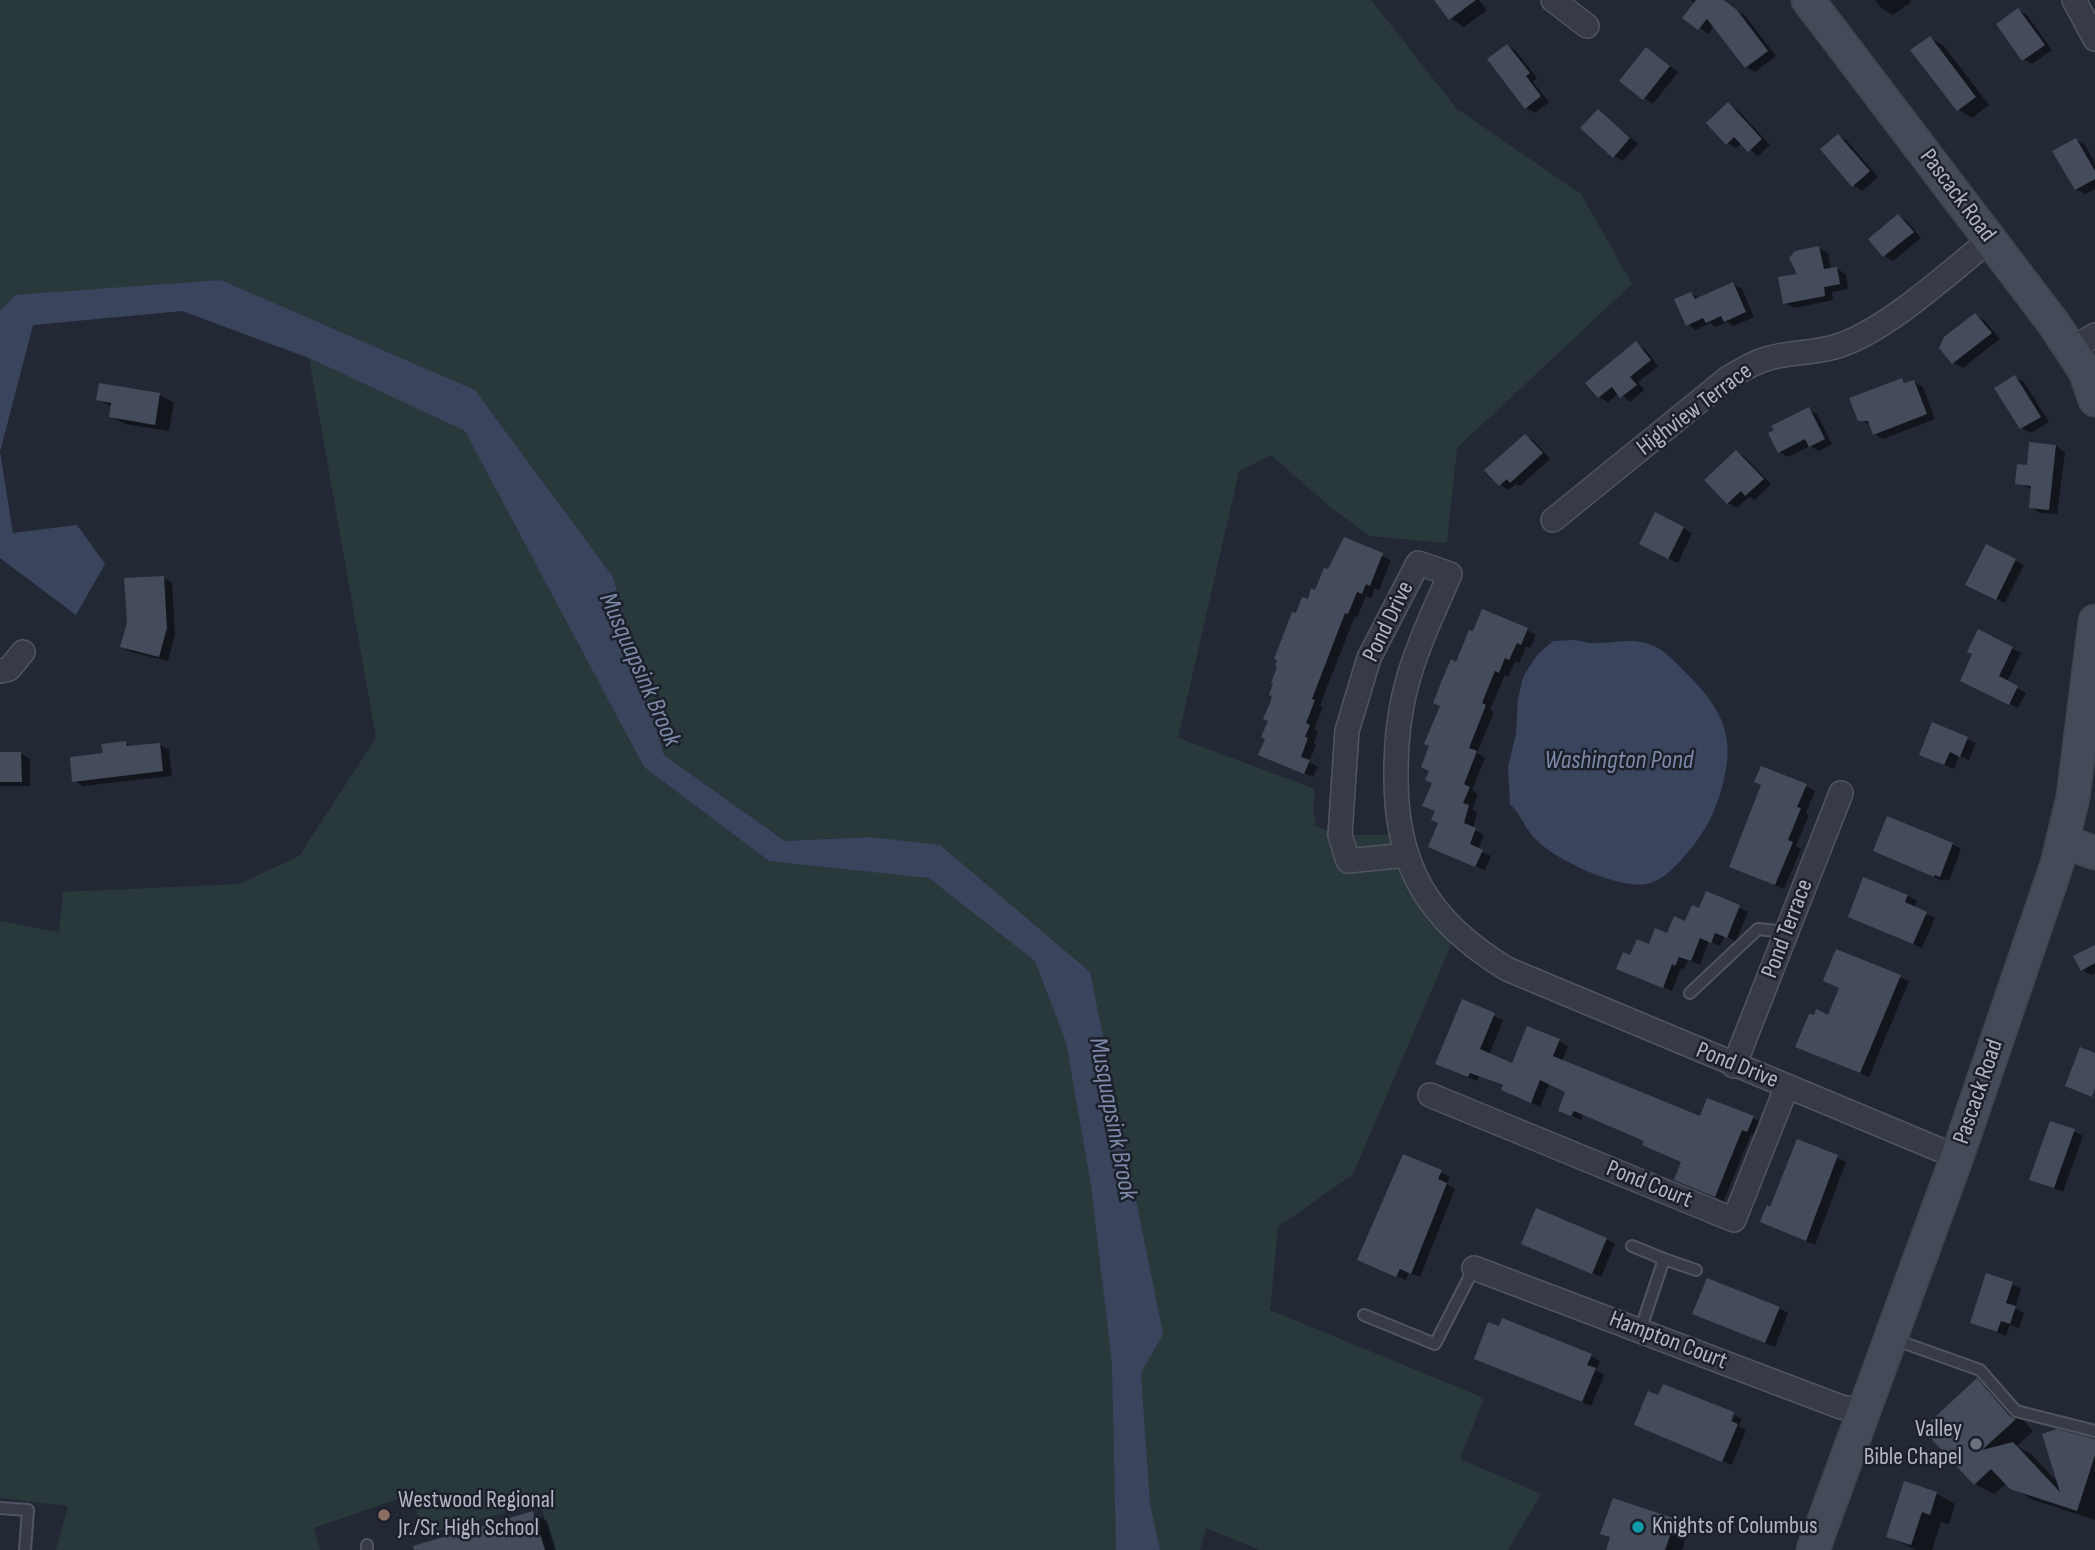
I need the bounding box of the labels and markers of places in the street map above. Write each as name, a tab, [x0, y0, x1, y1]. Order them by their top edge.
place label: Valley Bible Chapel	[1864, 1416, 1962, 1472]
marker: Valley Bible Chapel	[1968, 1436, 1984, 1452]
place label: Westwood Regional Jr./Sr. High School	[398, 1487, 554, 1543]
marker: Westwood Regional Jr./Sr. High School	[376, 1507, 392, 1523]
place label: Knights of Columbus	[1652, 1513, 1818, 1541]
marker: Knights of Columbus	[1630, 1519, 1646, 1535]

